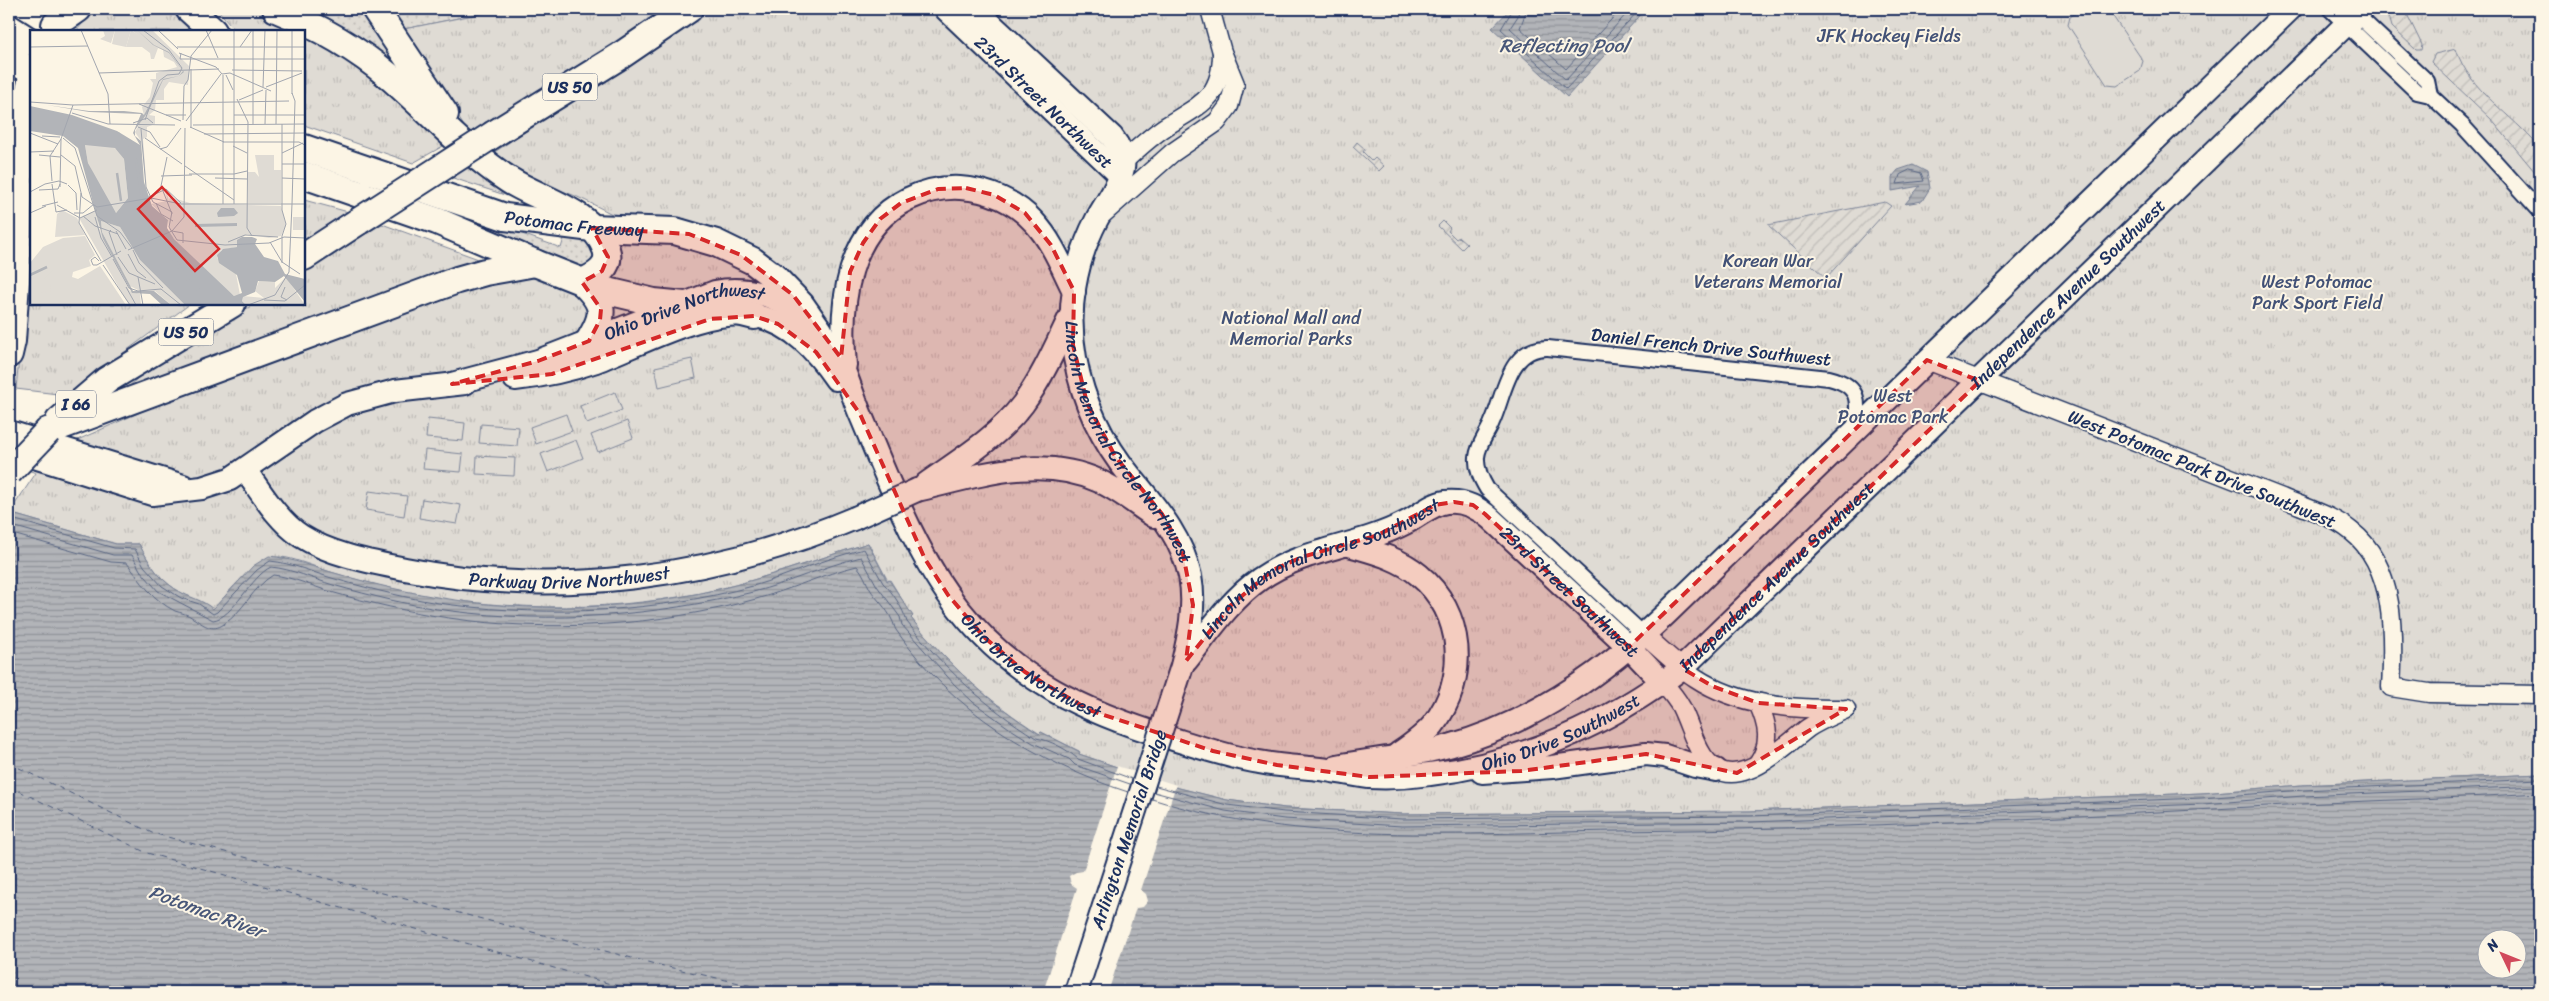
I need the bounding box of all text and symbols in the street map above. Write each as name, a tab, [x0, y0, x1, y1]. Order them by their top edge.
park label: JFK Hockey Fields	[1816, 20, 1961, 52]
street label: 23rd Street Northwest	[966, 27, 1121, 177]
water label: Reflecting Pool	[1500, 29, 1633, 62]
inset map	[30, 30, 305, 305]
road number: US 50	[542, 74, 598, 100]
street label: Independence Avenue Southwest	[1962, 191, 2174, 398]
street label: Potomac Freeway	[502, 201, 645, 246]
park label: Korean War Veterans Memorial	[1694, 245, 1843, 298]
park label: West Potomac Park Sport Field	[2252, 266, 2384, 319]
street label: Ohio Drive Northwest	[599, 274, 770, 350]
park label: National Mall and Memorial Parks	[1222, 302, 1362, 355]
road number: US 50	[158, 318, 214, 346]
street label: Daniel French Drive Southwest	[1589, 318, 1833, 376]
street label: Lincoln Memorial Circle Northwest	[1056, 321, 1201, 568]
park label: West Potomac Park	[1838, 380, 1949, 433]
road number: I 66	[56, 390, 96, 418]
street label: West Potomac Park Drive Southwest	[2063, 400, 2341, 538]
street label: Independence Avenue Southwest	[1670, 473, 1882, 680]
street label: Lincoln Memorial Circle Southwest	[1192, 489, 1445, 646]
street label: 23rd Street Southwest	[1492, 518, 1648, 665]
street label: Parkway Drive Northwest	[467, 556, 673, 599]
street label: Ohio Drive Northwest	[952, 605, 1107, 728]
street label: Ohio Drive Southwest	[1478, 685, 1647, 780]
street label: Arlington Memorial Bridge	[1081, 725, 1176, 935]
water label: Potomac River	[144, 875, 272, 949]
north arrow	[2476, 928, 2526, 978]
text: N	[2480, 933, 2506, 958]

